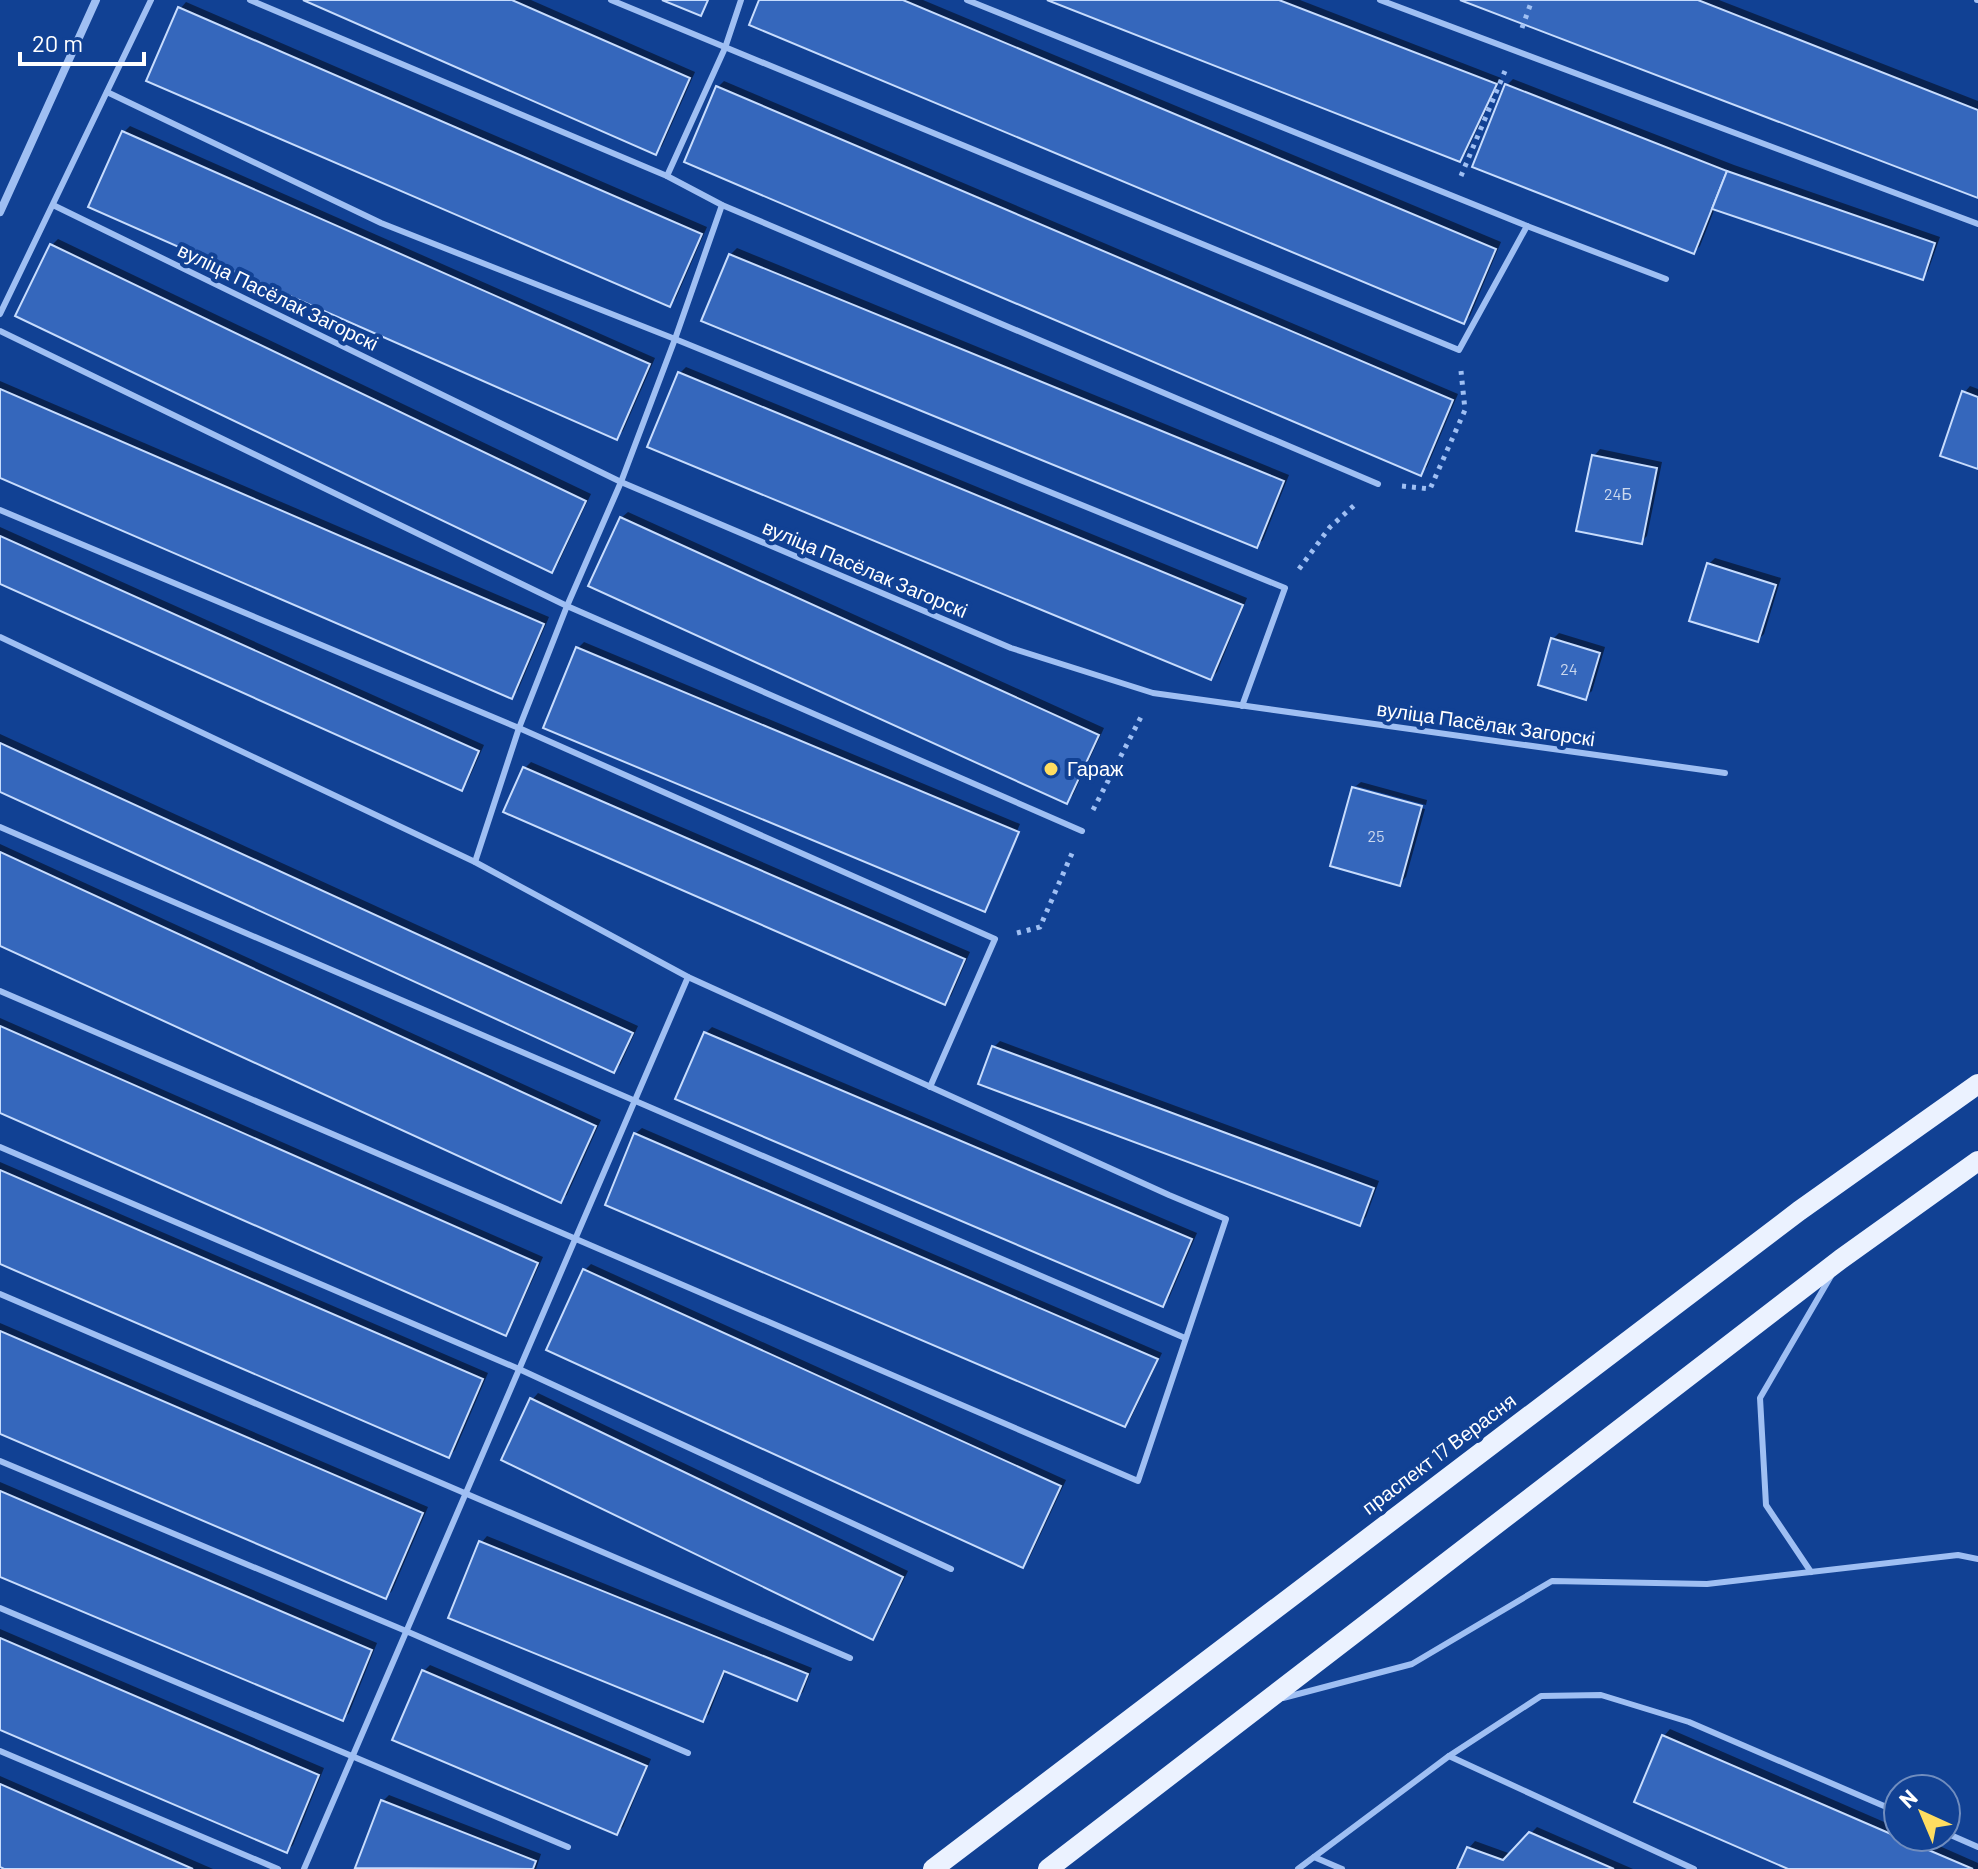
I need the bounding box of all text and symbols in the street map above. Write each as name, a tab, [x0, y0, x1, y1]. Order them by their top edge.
scale bar	[20, 16, 144, 66]
text: 20 m	[32, 28, 83, 57]
street label: вуліца Пасёлак Загорскі	[174, 237, 383, 355]
house number: 24Б	[1604, 484, 1632, 503]
street label: вуліца Пасёлак Загорскі	[759, 514, 971, 622]
house number: 24	[1560, 659, 1578, 678]
street label: вуліца Пасёлак Загорскі	[1375, 696, 1597, 750]
place label: Гараж	[1067, 756, 1124, 780]
marker: Гараж	[1042, 760, 1060, 778]
house number: 25	[1368, 826, 1384, 845]
street label: праспект 17 Верасня	[1357, 1388, 1520, 1519]
north arrow	[1882, 1773, 1962, 1853]
text: N	[1893, 1783, 1922, 1812]

